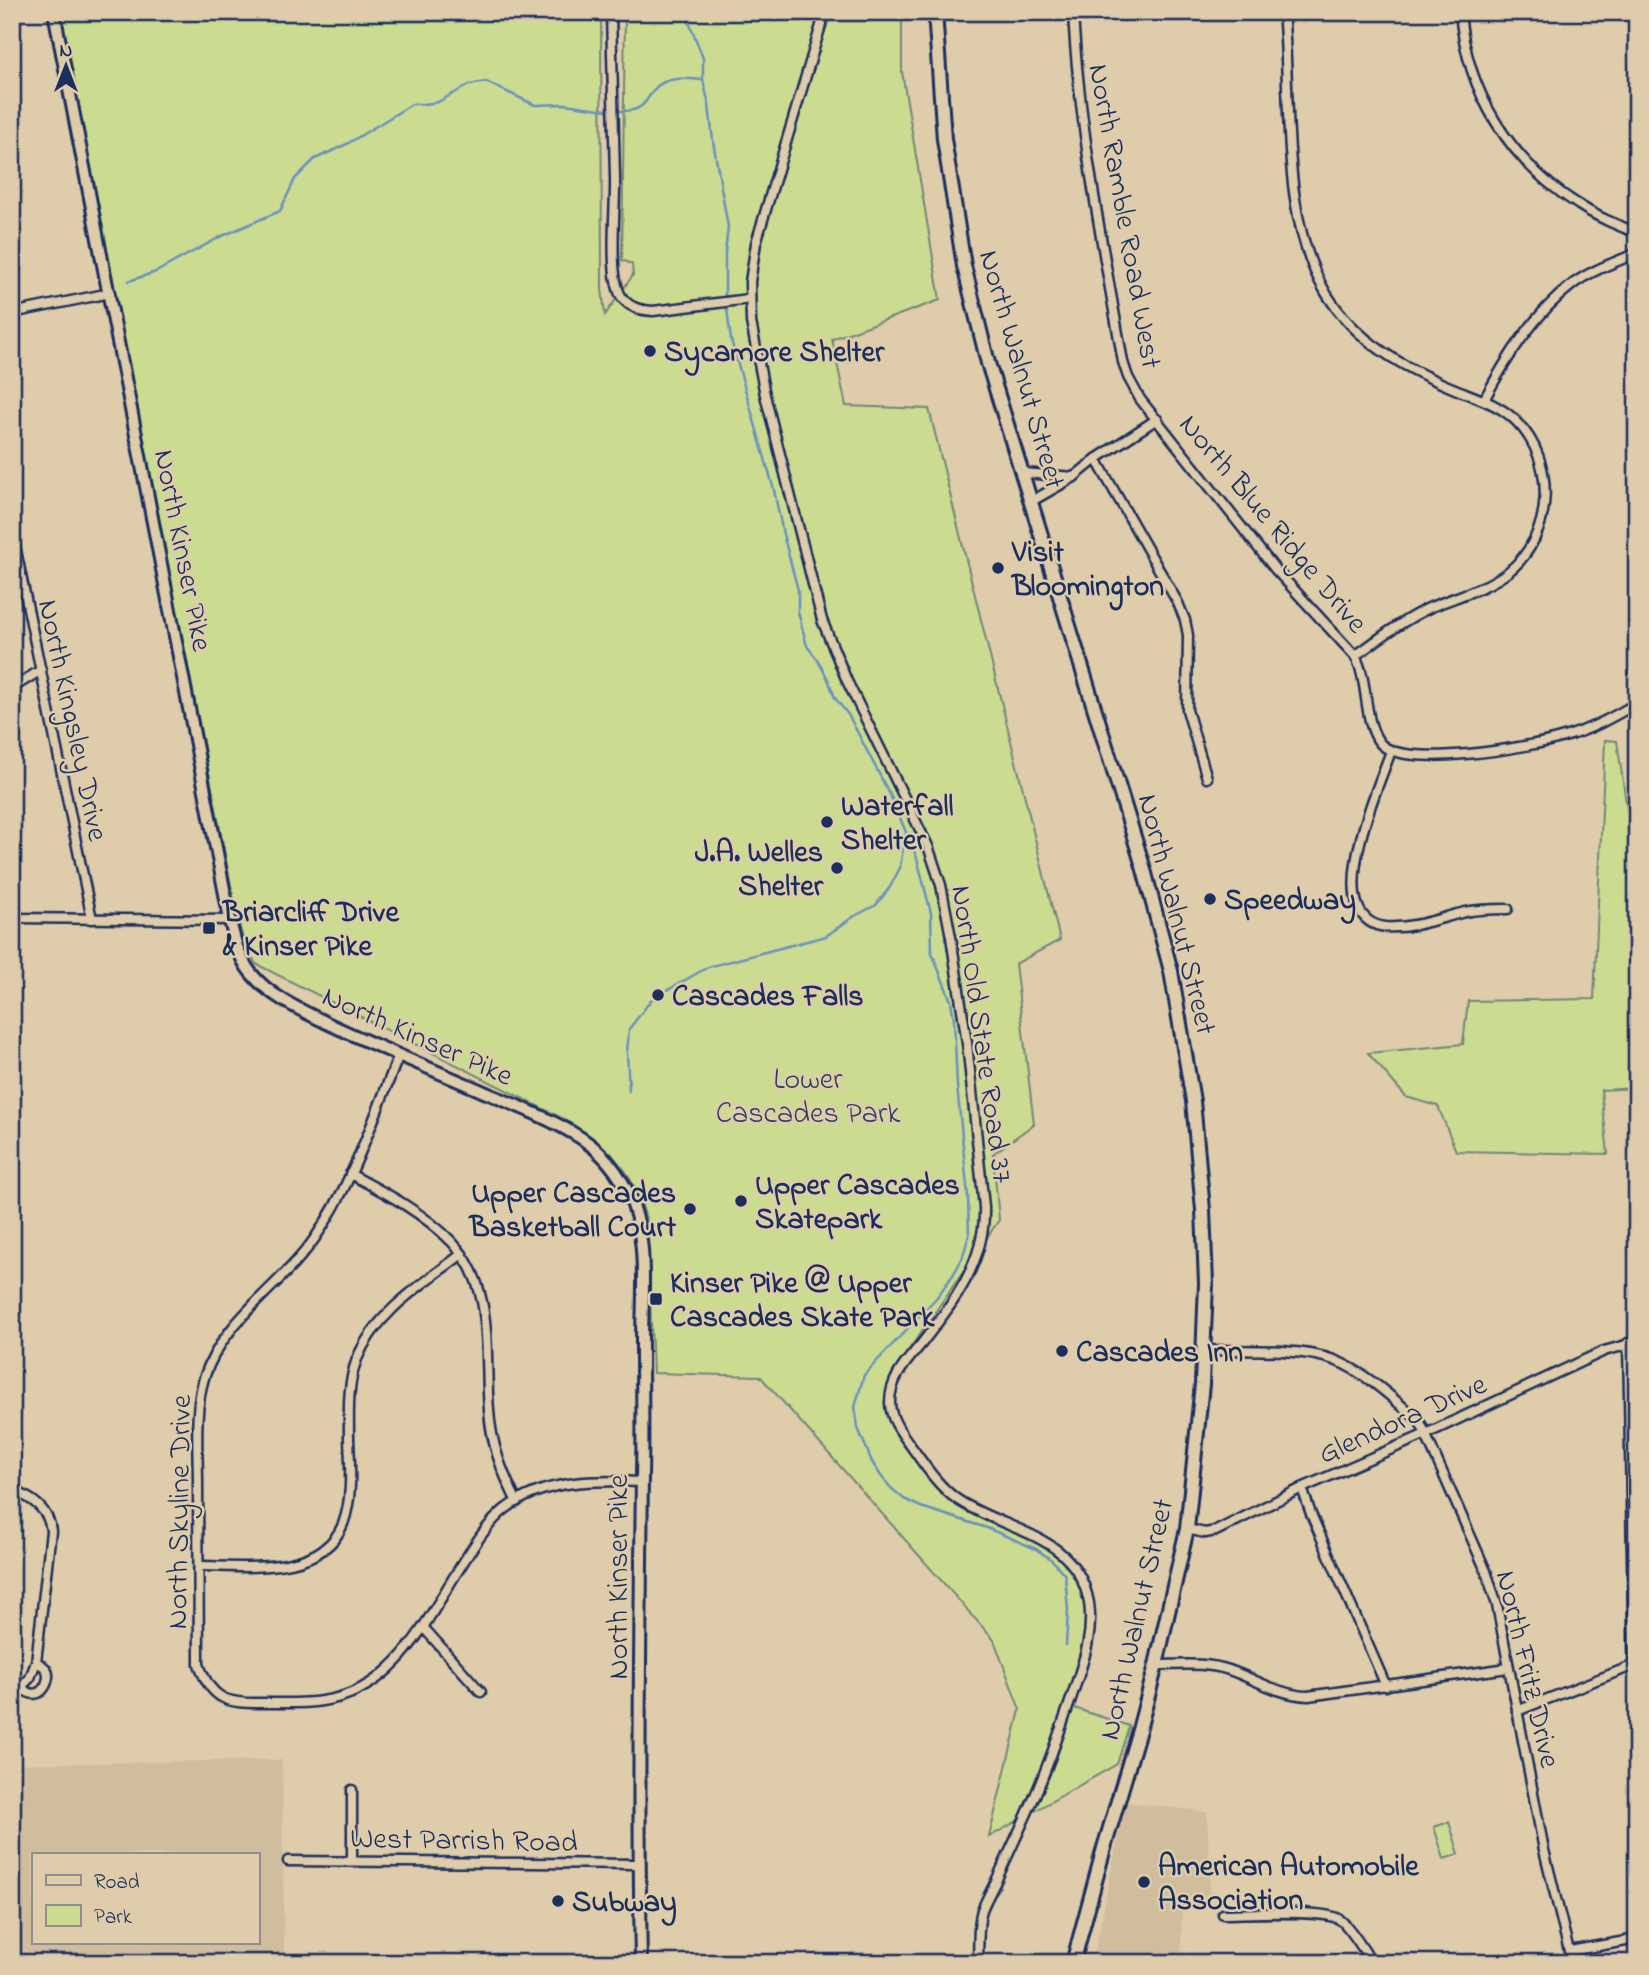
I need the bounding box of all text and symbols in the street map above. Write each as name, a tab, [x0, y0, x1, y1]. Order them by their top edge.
north arrow	[32, 32, 102, 102]
text: N	[60, 38, 73, 65]
street label: North Ramble Road West	[1075, 61, 1172, 372]
street label: North Walnut Street	[965, 245, 1075, 494]
place label: Sycamore Shelter	[664, 332, 885, 376]
marker: Sycamore Shelter	[642, 343, 658, 359]
street label: North Blue Ridge Drive	[1167, 406, 1377, 645]
street label: North Kinser Pike	[140, 446, 222, 656]
place label: Visit Bloomington	[1010, 532, 1164, 611]
marker: Visit Bloomington	[990, 560, 1006, 576]
street label: North Kingsley Drive	[24, 596, 118, 846]
place label: Waterfall Shelter	[841, 786, 953, 864]
street label: North Walnut Street	[1124, 790, 1226, 1040]
marker: Waterfall Shelter	[819, 814, 835, 830]
place label: J.A. Welles Shelter	[695, 832, 824, 910]
marker: J.A. Welles Shelter	[829, 860, 845, 876]
place label: Speedway	[1224, 880, 1356, 924]
street label: North Old State Road 37	[937, 883, 1023, 1186]
marker: Speedway	[1202, 891, 1218, 907]
place label: Briarcliff Drive & Kinser Pike	[221, 892, 400, 970]
marker: Briarcliff Drive & Kinser Pike	[201, 920, 217, 936]
street label: North Kinser Pike	[314, 976, 520, 1100]
place label: Cascades Falls	[672, 976, 864, 1020]
marker: Cascades Falls	[650, 987, 666, 1003]
park label: Lower Cascades Park	[716, 1059, 901, 1137]
place label: Upper Cascades Skatepark	[755, 1165, 960, 1243]
place label: Upper Cascades Basketball Court	[468, 1173, 677, 1251]
marker: Upper Cascades Skatepark	[733, 1193, 749, 1209]
marker: Upper Cascades Basketball Court	[682, 1201, 698, 1217]
place label: Kinser Pike @ Upper Cascades Skate Park	[670, 1263, 935, 1341]
marker: Kinser Pike @ Upper Cascades Skate Park	[648, 1291, 664, 1307]
place label: Cascades Inn	[1076, 1332, 1243, 1376]
marker: Cascades Inn	[1054, 1343, 1070, 1359]
street label: Glendora Drive	[1312, 1364, 1495, 1477]
street label: North Skyline Drive	[157, 1394, 205, 1630]
street label: North Kinser Pike	[598, 1474, 642, 1679]
street label: North Walnut Street	[1089, 1495, 1187, 1745]
street label: North Fritz Drive	[1482, 1567, 1570, 1773]
street label: West Parrish Road	[350, 1818, 578, 1866]
place label: American Automobile Association	[1158, 1846, 1420, 1924]
legend	[32, 1853, 259, 1944]
text: Road	[94, 1868, 140, 1898]
marker: American Automobile Association	[1136, 1874, 1152, 1890]
place label: Subway	[572, 1882, 677, 1926]
marker: Subway	[550, 1893, 566, 1909]
text: Park	[94, 1903, 133, 1933]

